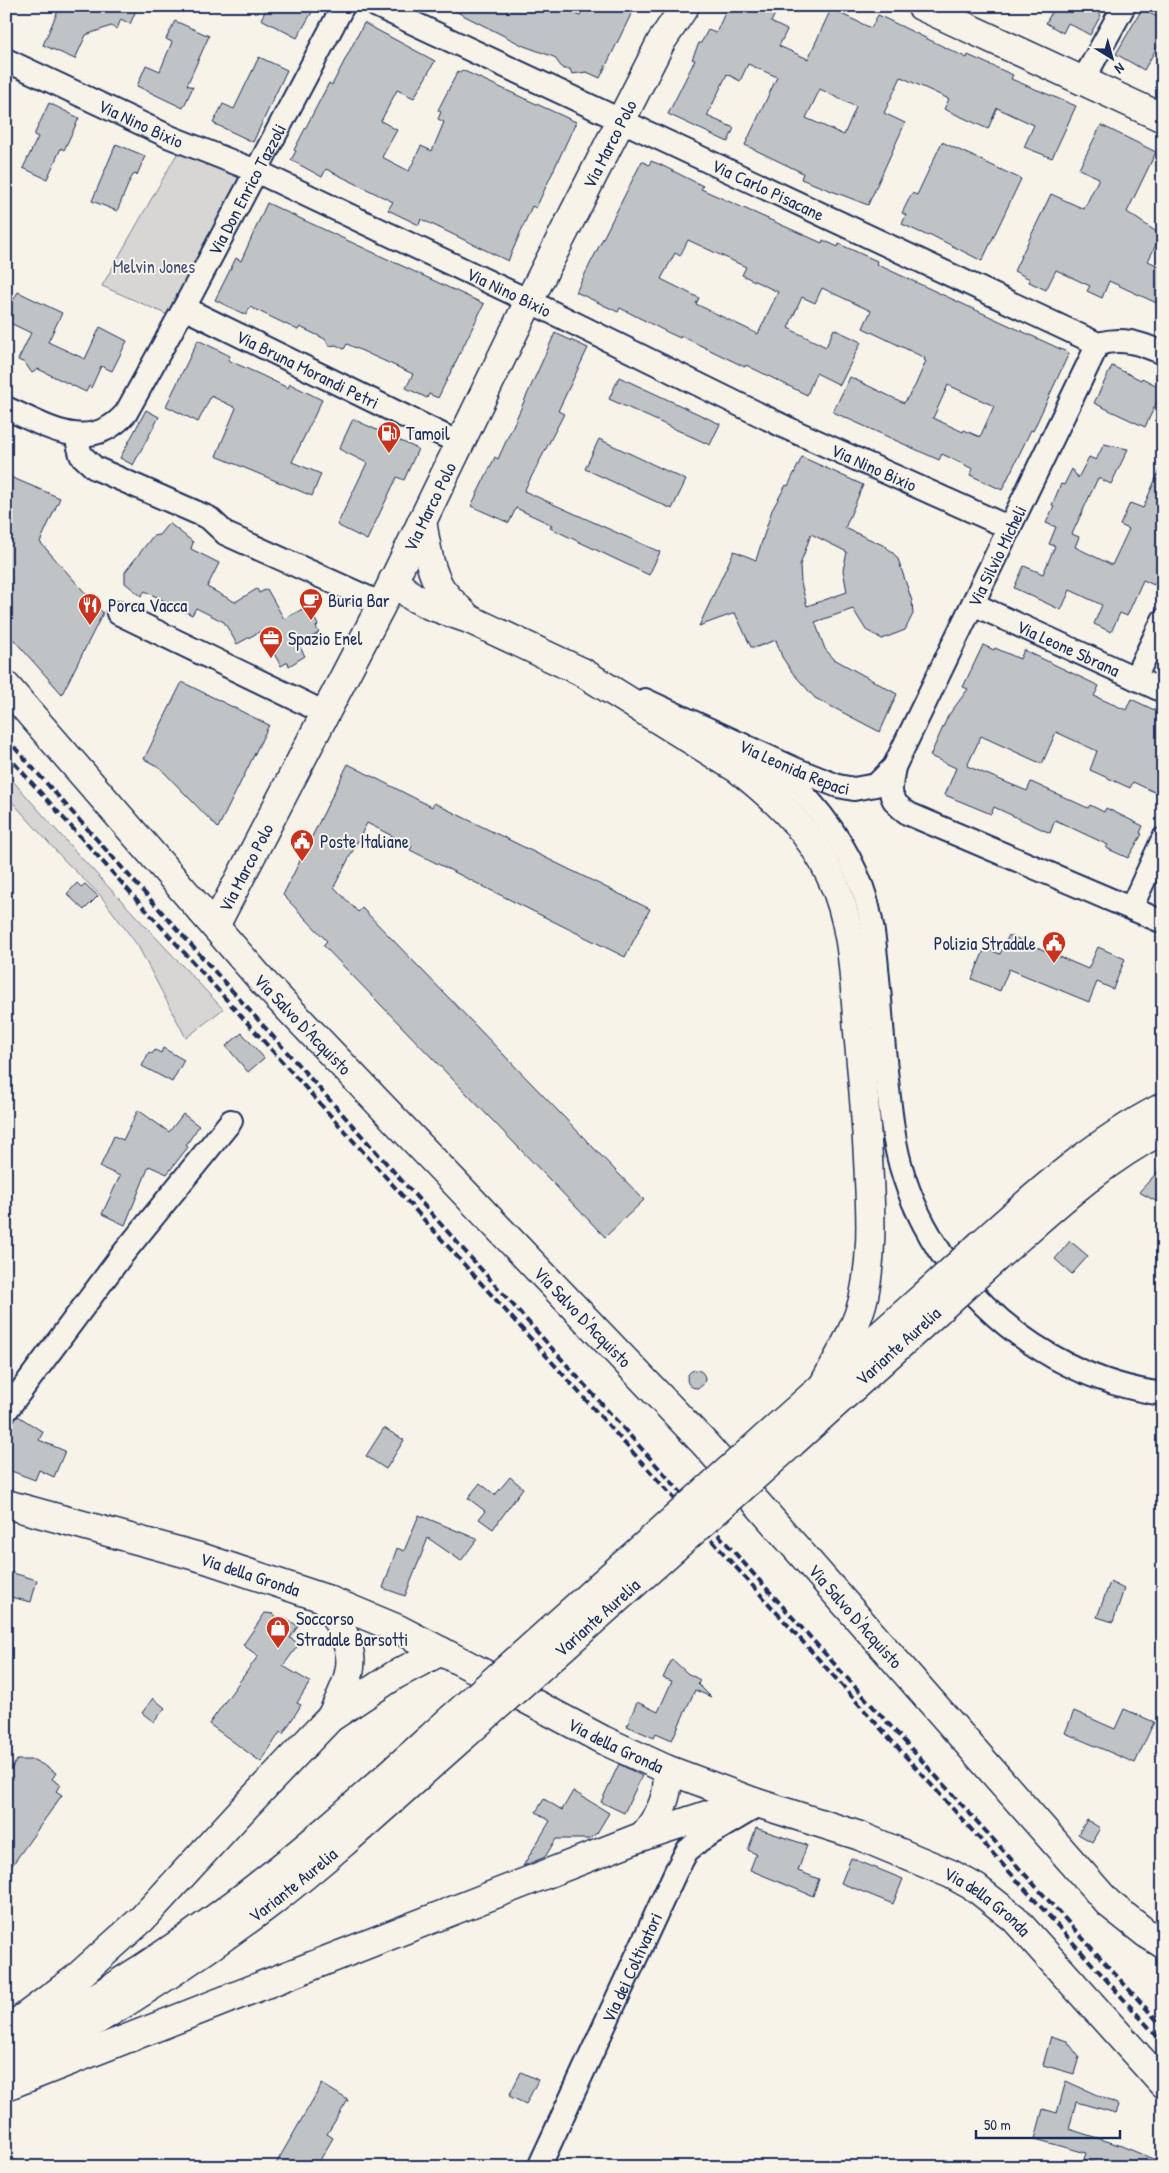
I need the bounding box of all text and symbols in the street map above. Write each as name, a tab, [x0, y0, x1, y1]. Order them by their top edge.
north arrow	[1086, 32, 1136, 82]
text: N	[1111, 59, 1129, 79]
street label: Via Nino Bixio	[94, 93, 187, 154]
street label: Via Marco Polo	[576, 95, 642, 192]
street label: Via Don Enrico Tazzoli	[201, 119, 292, 260]
street label: Via Carlo Pisacane	[708, 152, 828, 226]
park label: Melvin Jones	[113, 254, 195, 279]
street label: Via Nino Bixio	[463, 261, 556, 323]
street label: Via Bruna Morandi Petri	[232, 323, 384, 414]
fuel station icon: Tamoil	[376, 420, 402, 454]
place label: Tamoil	[406, 421, 450, 446]
street label: Via Nino Bixio	[827, 437, 921, 497]
street label: Via Marco Polo	[397, 458, 462, 555]
street label: Via Silvio Micheli	[962, 501, 1032, 611]
cafe icon: Buria Bar	[298, 587, 324, 621]
place label: Buria Bar	[328, 588, 390, 613]
restaurant icon: Porca Vacca	[77, 592, 103, 626]
place label: Porca Vacca	[108, 593, 187, 618]
street label: Via Leone Sbrana	[1013, 613, 1124, 682]
office icon: Spazio Enel	[258, 625, 284, 659]
place label: Spazio Enel	[288, 626, 362, 651]
street label: Via Leonida Repaci	[735, 733, 852, 800]
street label: Via Marco Polo	[212, 819, 279, 916]
public building icon: Poste Italiane	[289, 828, 315, 862]
place label: Poste Italiane	[320, 829, 409, 854]
public building icon: Polizia Stradale	[1041, 930, 1067, 964]
place label: Polizia Stradale	[934, 931, 1036, 956]
street label: Via Salvo D'Acquisto	[249, 968, 358, 1080]
street label: Via Salvo D'Acquisto	[529, 1260, 638, 1373]
street label: Variante Aurelia	[850, 1301, 946, 1391]
street label: Via della Gronda	[197, 1545, 303, 1602]
street label: Via Salvo D'Acquisto	[803, 1558, 909, 1673]
street label: Variante Aurelia	[549, 1572, 645, 1662]
place label: Soccorso Stradale Barsotti	[296, 1606, 408, 1652]
shop icon: Soccorso Stradale Barsotti	[265, 1615, 291, 1649]
street label: Via della Gronda	[564, 1711, 668, 1779]
street label: Variante Aurelia	[243, 1841, 342, 1928]
street label: Via della Gronda	[940, 1860, 1037, 1941]
street label: Via dei Coltivatori	[595, 1908, 668, 2026]
scale bar	[976, 2108, 1120, 2140]
text: 50 m	[984, 2114, 1011, 2135]

